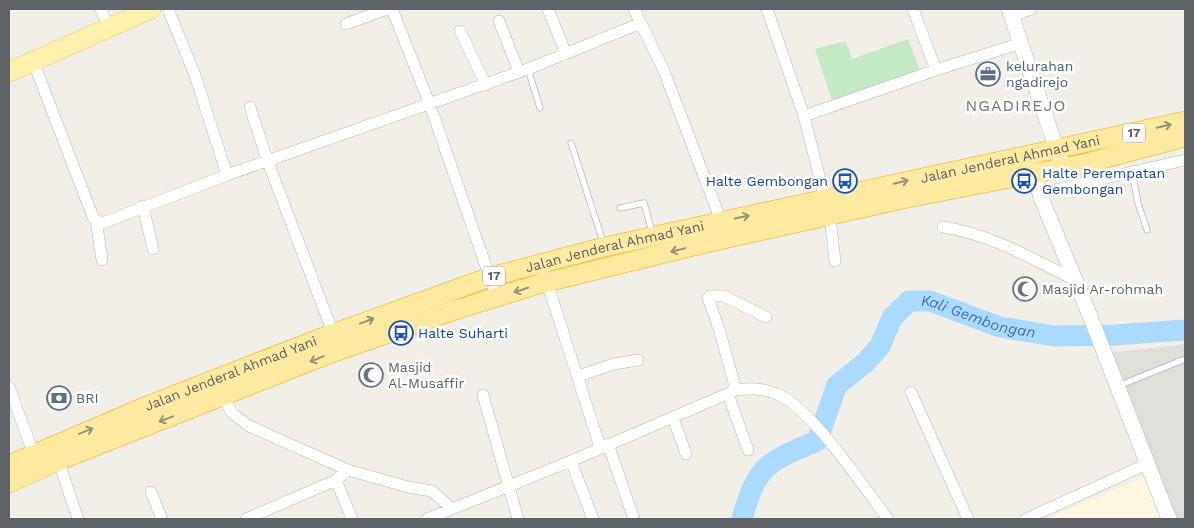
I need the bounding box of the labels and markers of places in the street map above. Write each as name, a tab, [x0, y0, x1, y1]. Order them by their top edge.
place label: kelurahan ngadirejo	[1006, 58, 1073, 90]
office icon: kelurahan ngadirejo	[975, 61, 1001, 87]
place label: Halte Perempatan Gembongan	[1042, 165, 1165, 197]
bus stop icon: Halte Gembongan	[832, 168, 858, 194]
bus stop icon: Halte Perempatan Gembongan	[1011, 168, 1037, 194]
place label: Halte Gembongan	[706, 173, 828, 189]
mosque icon: Masjid Ar-rohmah	[1012, 276, 1038, 302]
place label: Masjid Ar-rohmah	[1042, 281, 1163, 297]
bus stop icon: Halte Suharti	[388, 320, 414, 346]
place label: Halte Suharti	[418, 325, 508, 341]
place label: Masjid Al-Musaffir	[388, 359, 465, 391]
mosque icon: Masjid Al-Musaffir	[358, 362, 384, 388]
bank icon: BRI	[46, 385, 72, 411]
place label: BRI	[76, 390, 99, 406]

